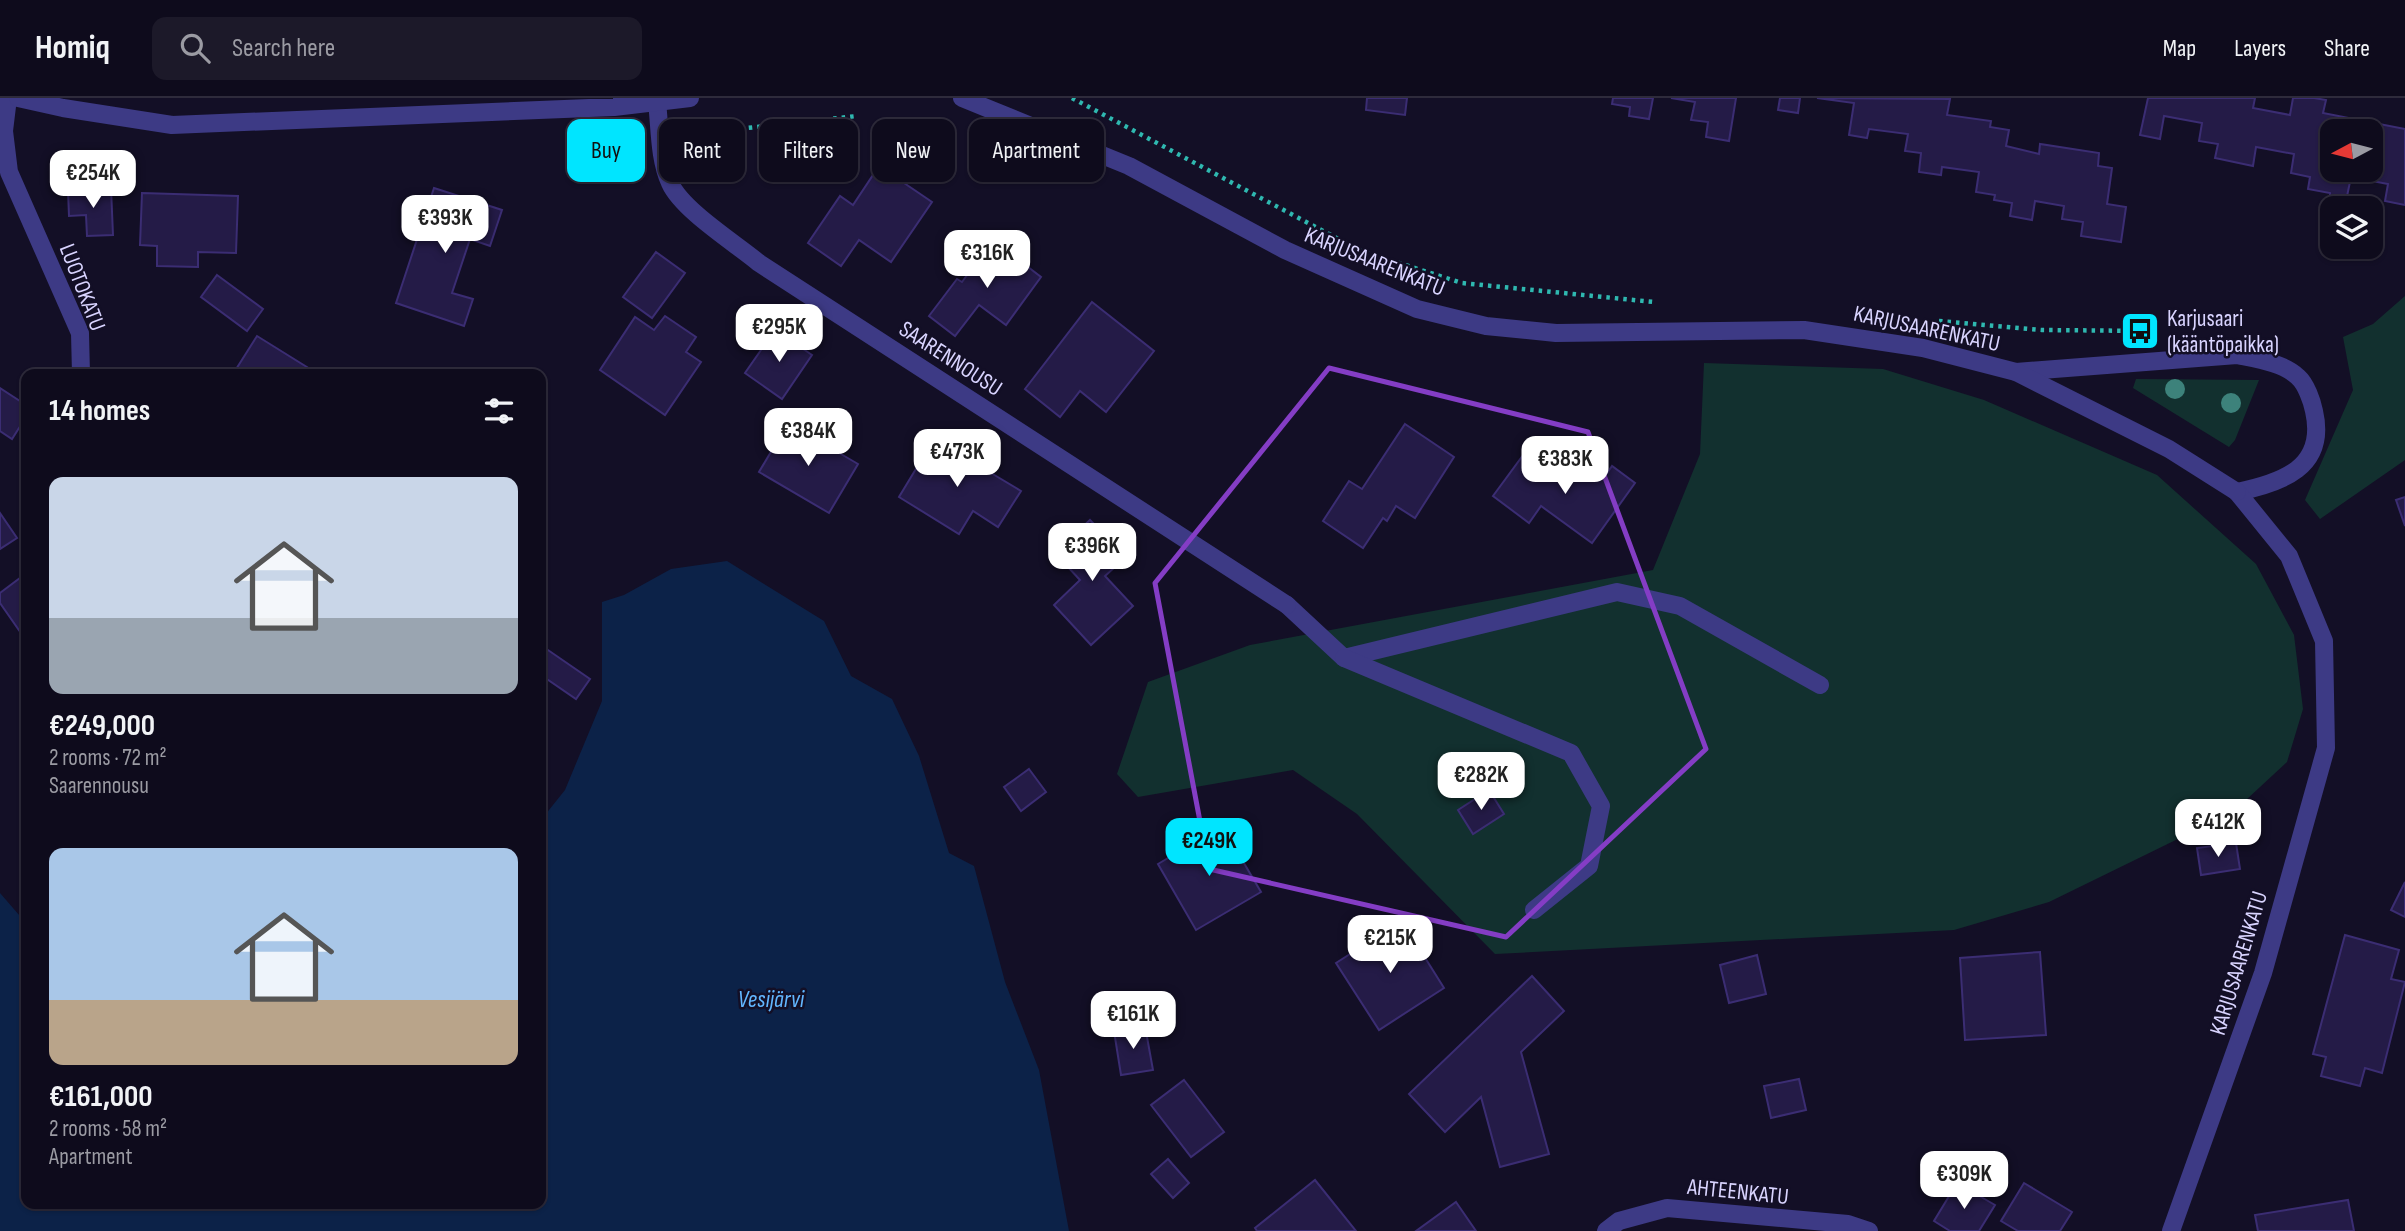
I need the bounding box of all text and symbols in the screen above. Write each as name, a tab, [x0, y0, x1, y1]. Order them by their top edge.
search box	[152, 17, 642, 80]
text: Homiq	[35, 28, 110, 68]
icon: search	[176, 29, 214, 67]
text: Search here	[232, 33, 335, 64]
text: Map	[2163, 34, 2196, 63]
text: Layers	[2234, 34, 2286, 63]
text: Share	[2324, 34, 2370, 63]
chip: Buy	[567, 119, 645, 182]
chip: Rent	[659, 119, 745, 182]
chip: Filters	[759, 119, 858, 182]
chip: New	[872, 119, 955, 182]
chip: Apartment	[969, 119, 1104, 182]
north arrow	[2320, 119, 2384, 182]
map controls	[2320, 119, 2383, 259]
pin: €254K	[44, 150, 142, 210]
text: €254K	[66, 159, 120, 187]
pin: €393K	[396, 195, 494, 255]
button: layers	[2320, 196, 2383, 259]
text: €393K	[417, 204, 473, 232]
street label: KARJUSAARENKATU	[1300, 221, 1449, 303]
pin: €316K	[938, 230, 1036, 290]
text: €316K	[960, 239, 1014, 267]
street label: LUOTOKATU	[53, 240, 111, 335]
street label: KARJUSAARENKATU	[1851, 300, 2002, 358]
pin: €295K	[730, 304, 828, 364]
place label: Karjusaari (kääntöpaikka)	[2167, 305, 2279, 359]
bus stop icon: Karjusaari (kääntöpaikka)	[2119, 310, 2161, 352]
text: €295K	[752, 313, 806, 341]
street label: SAARENNOUSU	[894, 315, 1007, 403]
icon: filters	[480, 392, 518, 430]
text: 14 homes	[49, 393, 150, 429]
pin: €384K	[759, 408, 857, 468]
text: €384K	[780, 417, 836, 445]
pin: €473K	[908, 430, 1006, 489]
pin: €383K	[1516, 436, 1614, 496]
text: €473K	[930, 438, 984, 466]
text: €383K	[1538, 445, 1592, 473]
icon: home	[221, 523, 347, 649]
pin: €396K	[1043, 524, 1141, 583]
text: €396K	[1064, 532, 1120, 560]
text: €249,000	[49, 708, 155, 744]
text: 2 rooms · 72 m²	[49, 744, 167, 772]
pin: €282K	[1432, 752, 1530, 812]
text: €282K	[1454, 761, 1508, 789]
text: Saarennousu	[49, 772, 149, 800]
pin: €412K	[2169, 800, 2267, 859]
text: €412K	[2191, 808, 2245, 836]
pin: €249K	[1160, 818, 1258, 878]
text: €249K	[1181, 827, 1237, 855]
street label: KARJUSAARENKATU	[2204, 888, 2274, 1039]
icon: home	[221, 894, 347, 1020]
pin: €215K	[1341, 916, 1439, 975]
text: €215K	[1364, 924, 1416, 952]
water label: Vesijärvi	[738, 985, 805, 1014]
pin: €161K	[1084, 992, 1182, 1051]
text: €161K	[1107, 1000, 1159, 1028]
text: €161,000	[49, 1079, 153, 1115]
text: 2 rooms · 58 m²	[49, 1115, 167, 1143]
text: Apartment	[49, 1143, 133, 1171]
pin: €309K	[1915, 1152, 2013, 1211]
text: €309K	[1936, 1160, 1992, 1188]
street label: AHTEENKATU	[1685, 1173, 1790, 1211]

